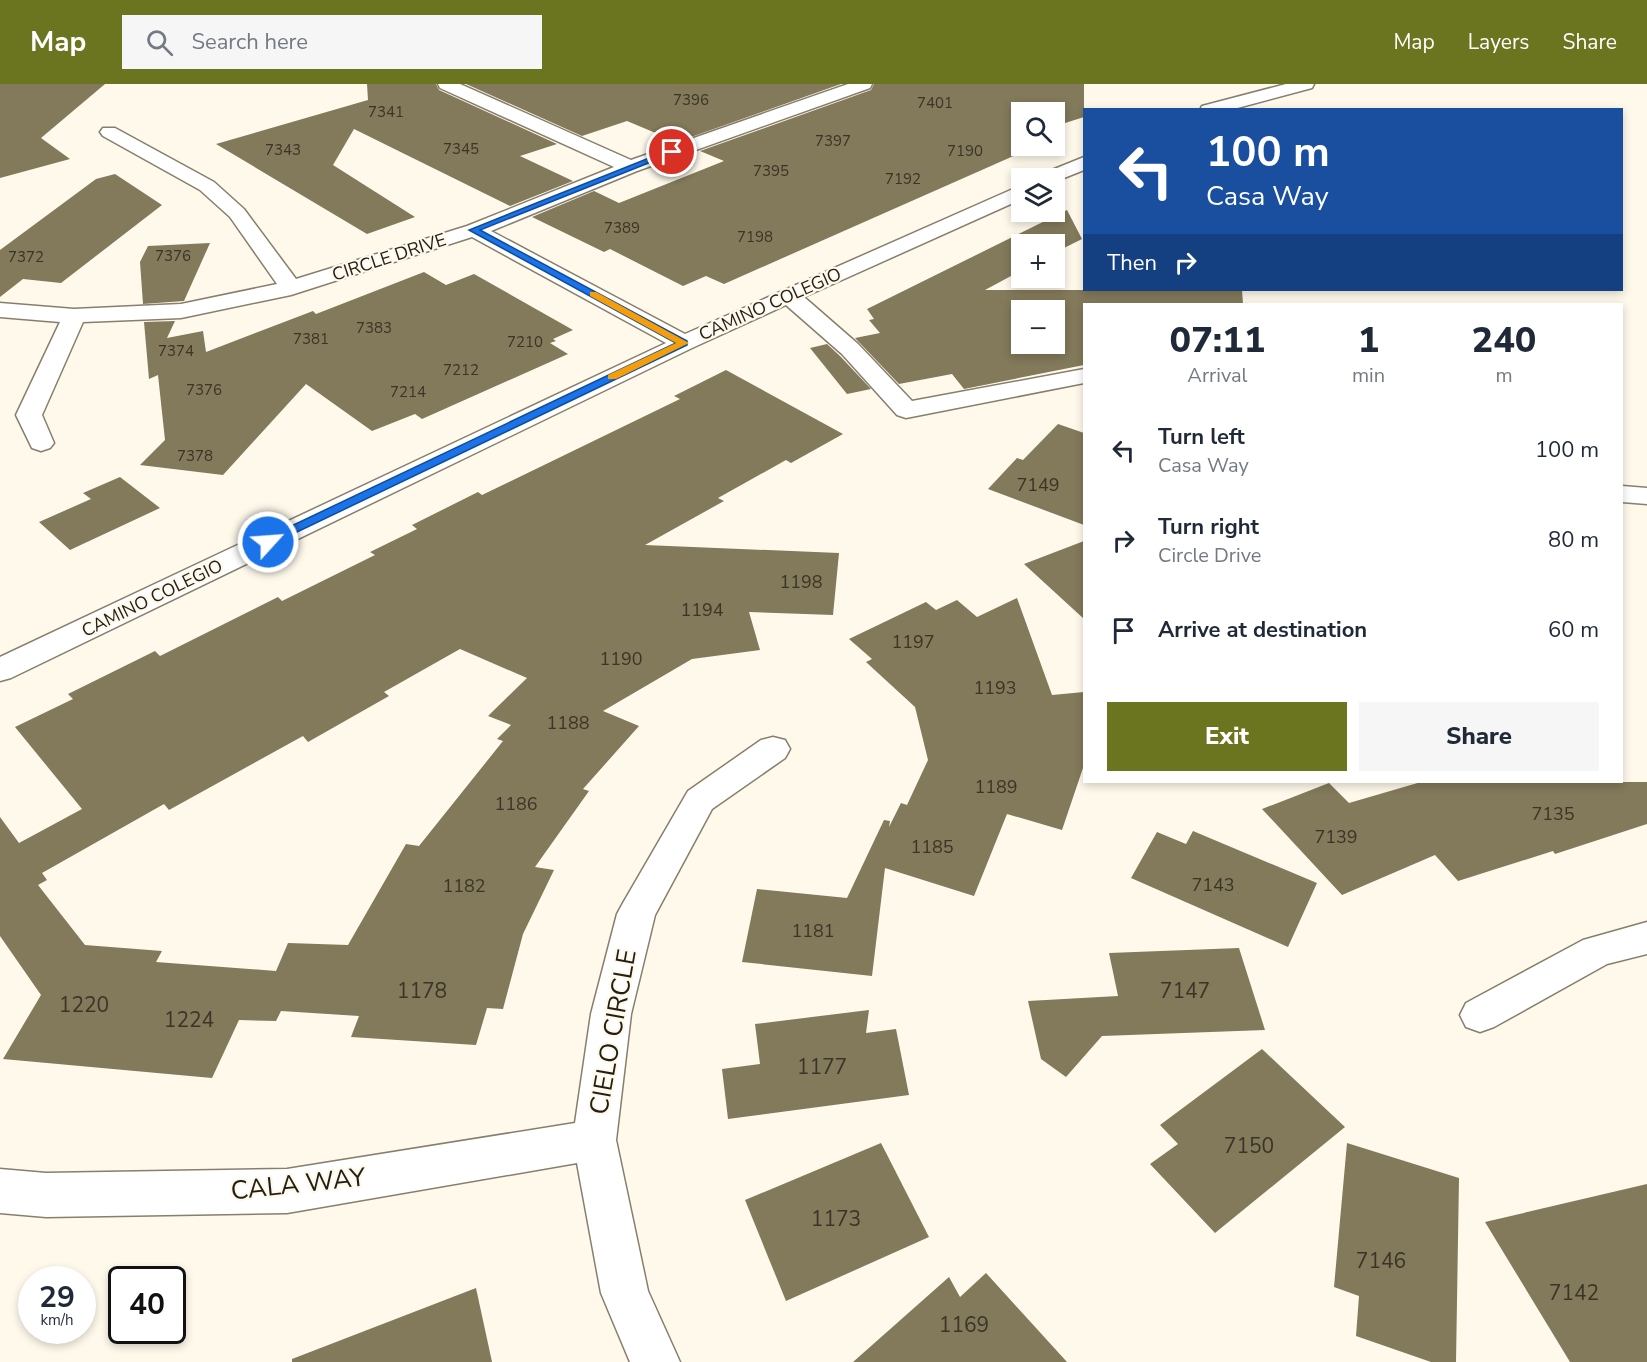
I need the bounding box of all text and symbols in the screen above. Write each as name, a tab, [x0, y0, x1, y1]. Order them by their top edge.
search box	[122, 15, 542, 69]
text: Map	[30, 23, 86, 61]
icon: search	[143, 26, 176, 59]
text: Search here	[191, 27, 308, 57]
text: Map	[1393, 28, 1435, 56]
text: Layers	[1468, 28, 1529, 56]
text: Share	[1562, 28, 1617, 56]
house number: 7396	[673, 90, 709, 110]
house number: 7401	[917, 93, 953, 113]
house number: 7341	[368, 102, 404, 122]
map controls	[1011, 102, 1065, 354]
button: search	[1011, 102, 1065, 156]
text: 100 m	[1206, 124, 1330, 181]
pin	[646, 126, 697, 177]
house number: 7397	[815, 131, 851, 151]
icon: left	[1107, 132, 1185, 210]
icon: arrive	[655, 135, 688, 168]
house number: 7345	[443, 139, 479, 159]
house number: 7343	[265, 140, 301, 160]
house number: 7190	[947, 141, 983, 161]
house number: 7395	[753, 161, 789, 181]
button: layers	[1011, 168, 1065, 222]
house number: 7192	[885, 169, 921, 189]
text: Casa Way	[1206, 178, 1329, 215]
house number: 7389	[604, 218, 640, 238]
street label: CIRCLE DRIVE	[329, 227, 449, 287]
house number: 7198	[737, 227, 773, 247]
button: +	[1011, 234, 1065, 288]
house number: 7376	[155, 246, 191, 266]
icon: right	[1169, 246, 1202, 279]
house number: 7372	[8, 247, 44, 267]
text: Then	[1107, 248, 1157, 278]
street label: CAMINO COLEGIO	[695, 262, 845, 346]
button: −	[1011, 300, 1065, 354]
text: 07:11	[1170, 316, 1265, 365]
text: 1	[1358, 316, 1379, 365]
text: 240	[1472, 316, 1536, 365]
house number: 7383	[356, 318, 392, 338]
house number: 7381	[293, 329, 329, 349]
house number: 7210	[507, 332, 543, 352]
house number: 7374	[158, 341, 194, 361]
house number: 7212	[443, 360, 479, 380]
text: Arrival	[1187, 362, 1248, 389]
text: min	[1352, 362, 1385, 389]
text: m	[1495, 362, 1513, 389]
house number: 7376	[186, 380, 222, 400]
house number: 7214	[390, 382, 426, 402]
text: Turn left	[1158, 422, 1245, 452]
icon: left	[1107, 434, 1140, 467]
text: 100 m	[1535, 435, 1599, 465]
house number: 7378	[177, 446, 213, 466]
text: Casa Way	[1158, 452, 1249, 479]
house number: 7149	[1016, 473, 1060, 497]
position arrow	[236, 510, 300, 574]
text: Turn right	[1158, 512, 1259, 542]
icon: right	[1107, 524, 1140, 557]
text: 80 m	[1548, 525, 1599, 555]
text: Circle Drive	[1158, 542, 1261, 569]
street label: CAMINO COLEGIO	[78, 553, 226, 643]
house number: 1198	[779, 570, 823, 594]
house number: 1194	[680, 598, 724, 622]
icon: arrive	[1107, 614, 1140, 647]
text: Arrive at destination	[1158, 615, 1367, 645]
text: 60 m	[1548, 615, 1599, 645]
house number: 1197	[891, 630, 935, 654]
house number: 1190	[599, 647, 643, 671]
house number: 1193	[973, 676, 1017, 700]
button: Exit	[1107, 702, 1347, 771]
button: Share	[1359, 702, 1599, 771]
house number: 1188	[546, 711, 590, 735]
house number: 1189	[974, 775, 1018, 799]
house number: 1186	[494, 792, 538, 816]
house number: 7135	[1531, 802, 1575, 826]
house number: 7139	[1314, 825, 1358, 849]
house number: 1185	[910, 835, 954, 859]
house number: 7143	[1191, 873, 1235, 897]
house number: 1182	[442, 874, 486, 898]
house number: 1181	[791, 919, 835, 943]
street label: CIELO CIRCLE	[581, 947, 645, 1117]
house number: 1178	[397, 977, 447, 1005]
house number: 7147	[1160, 977, 1210, 1005]
house number: 1220	[59, 991, 109, 1019]
house number: 1224	[164, 1006, 214, 1034]
house number: 1177	[797, 1053, 847, 1081]
house number: 7150	[1224, 1132, 1274, 1160]
street label: CALA WAY	[229, 1159, 368, 1208]
house number: 1173	[811, 1205, 861, 1233]
house number: 7146	[1356, 1247, 1406, 1275]
speed limit sign: 40	[108, 1266, 186, 1344]
text: 29	[39, 1277, 75, 1318]
house number: 7142	[1549, 1279, 1599, 1307]
text: km/h	[40, 1310, 74, 1330]
house number: 1169	[939, 1311, 989, 1339]

